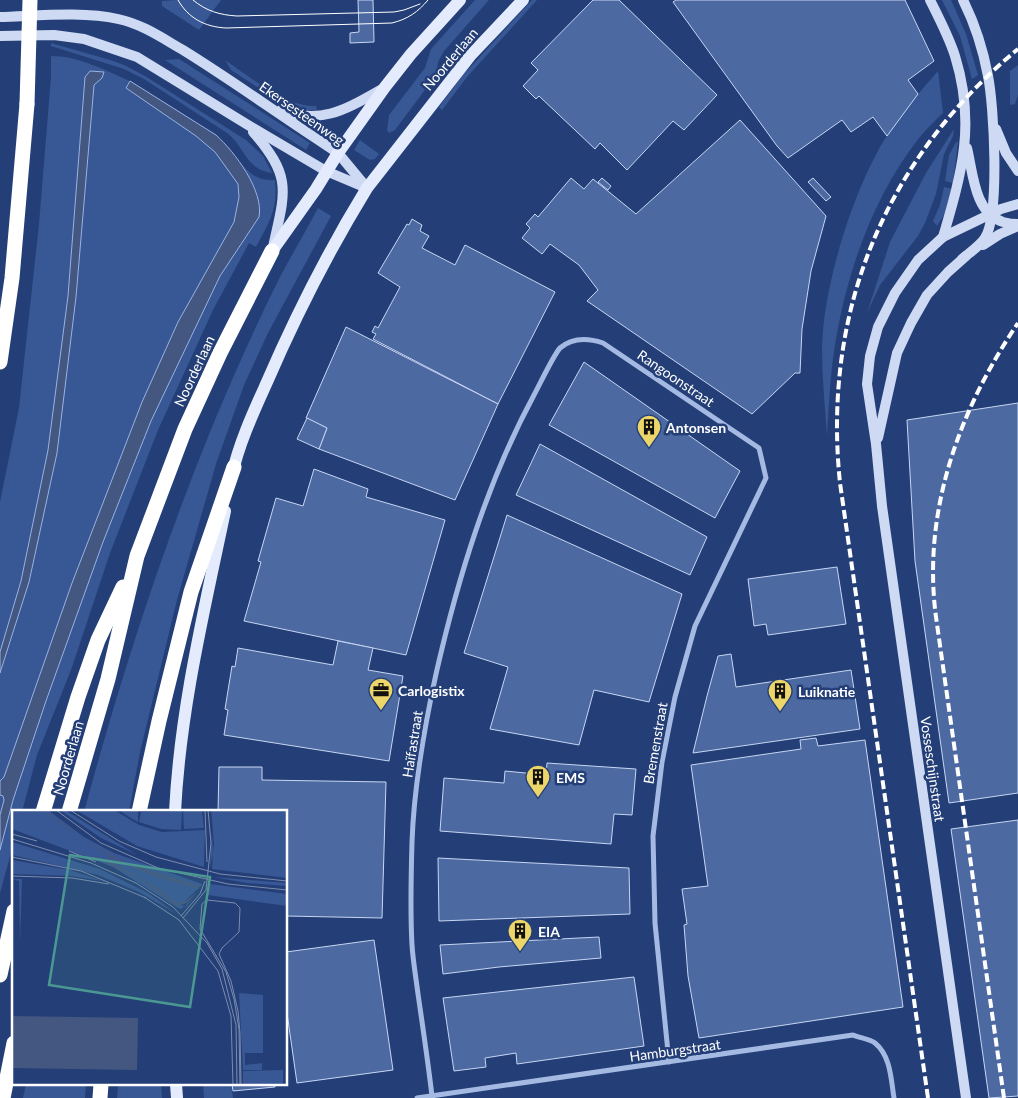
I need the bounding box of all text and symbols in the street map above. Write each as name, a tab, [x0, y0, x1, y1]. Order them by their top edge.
street label: Noorderlaan	[419, 24, 481, 94]
street label: Ekersesteenweg	[256, 77, 348, 149]
street label: Noorderlaan	[170, 333, 218, 409]
street label: Rangoonstraat	[634, 346, 718, 410]
building icon: Antonsen	[636, 414, 662, 448]
place label: Antonsen	[665, 419, 726, 436]
office icon: Carlogistix	[368, 677, 394, 711]
building icon: Luiknatie	[767, 678, 793, 712]
place label: Carlogistix	[398, 682, 465, 699]
place label: Luiknatie	[798, 683, 856, 700]
street label: Bremenstraat	[639, 701, 671, 785]
street label: Haïfastraat	[398, 709, 426, 779]
street label: Vosseschijnstraat	[917, 715, 949, 823]
street label: Noorderlaan	[49, 719, 87, 797]
building icon: EMS	[525, 764, 551, 798]
place label: EMS	[556, 769, 585, 786]
inset map	[12, 810, 288, 1086]
building icon: EIA	[507, 918, 533, 952]
place label: EIA	[538, 923, 560, 940]
street label: Hamburgstraat	[628, 1035, 722, 1065]

